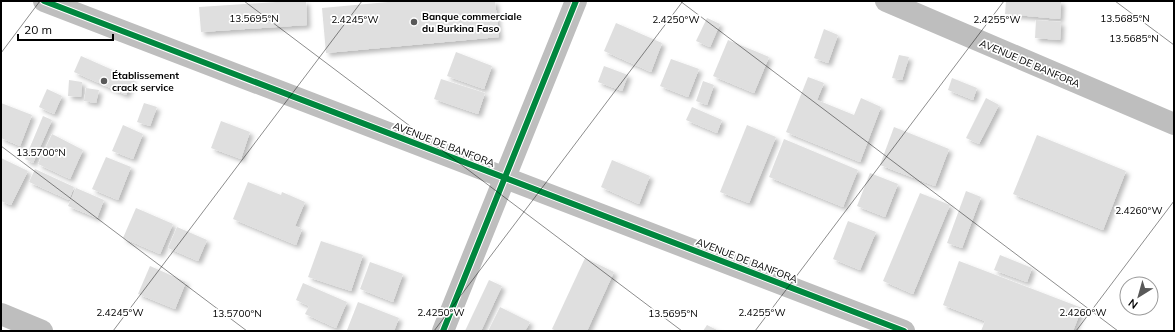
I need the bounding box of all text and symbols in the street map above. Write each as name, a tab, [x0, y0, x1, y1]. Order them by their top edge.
place label: Banque commerciale du Burkina Faso	[422, 10, 522, 35]
text: 13.5695°N	[229, 12, 279, 25]
text: 13.5685°N	[1100, 12, 1150, 25]
text: 2.4245°W	[331, 13, 379, 26]
text: 2.4250°W	[652, 13, 700, 26]
text: 2.4255°W	[973, 13, 1021, 26]
scale bar	[18, 16, 113, 42]
marker: Banque commerciale du Burkina Faso	[409, 17, 419, 27]
text: 20 m	[24, 22, 52, 37]
text: 13.5685°N	[1109, 32, 1159, 45]
street label: AVENUE DE BANFORA	[978, 36, 1083, 91]
place label: Établissement crack service	[112, 69, 179, 94]
marker: Établissement crack service	[99, 76, 109, 86]
street label: AVENUE DE BANFORA	[391, 119, 497, 170]
text: 13.5700°N	[16, 146, 66, 159]
text: 2.4260°W	[1115, 204, 1163, 217]
street label: AVENUE DE BANFORA	[694, 235, 800, 286]
north arrow	[1119, 276, 1159, 316]
text: N	[1125, 296, 1141, 312]
text: 2.4245°W	[96, 306, 144, 319]
text: 2.4250°W	[417, 306, 465, 319]
text: 2.4255°W	[738, 306, 786, 319]
text: 2.4260°W	[1059, 306, 1107, 319]
text: 13.5700°N	[212, 307, 262, 320]
text: 13.5695°N	[648, 307, 698, 320]

